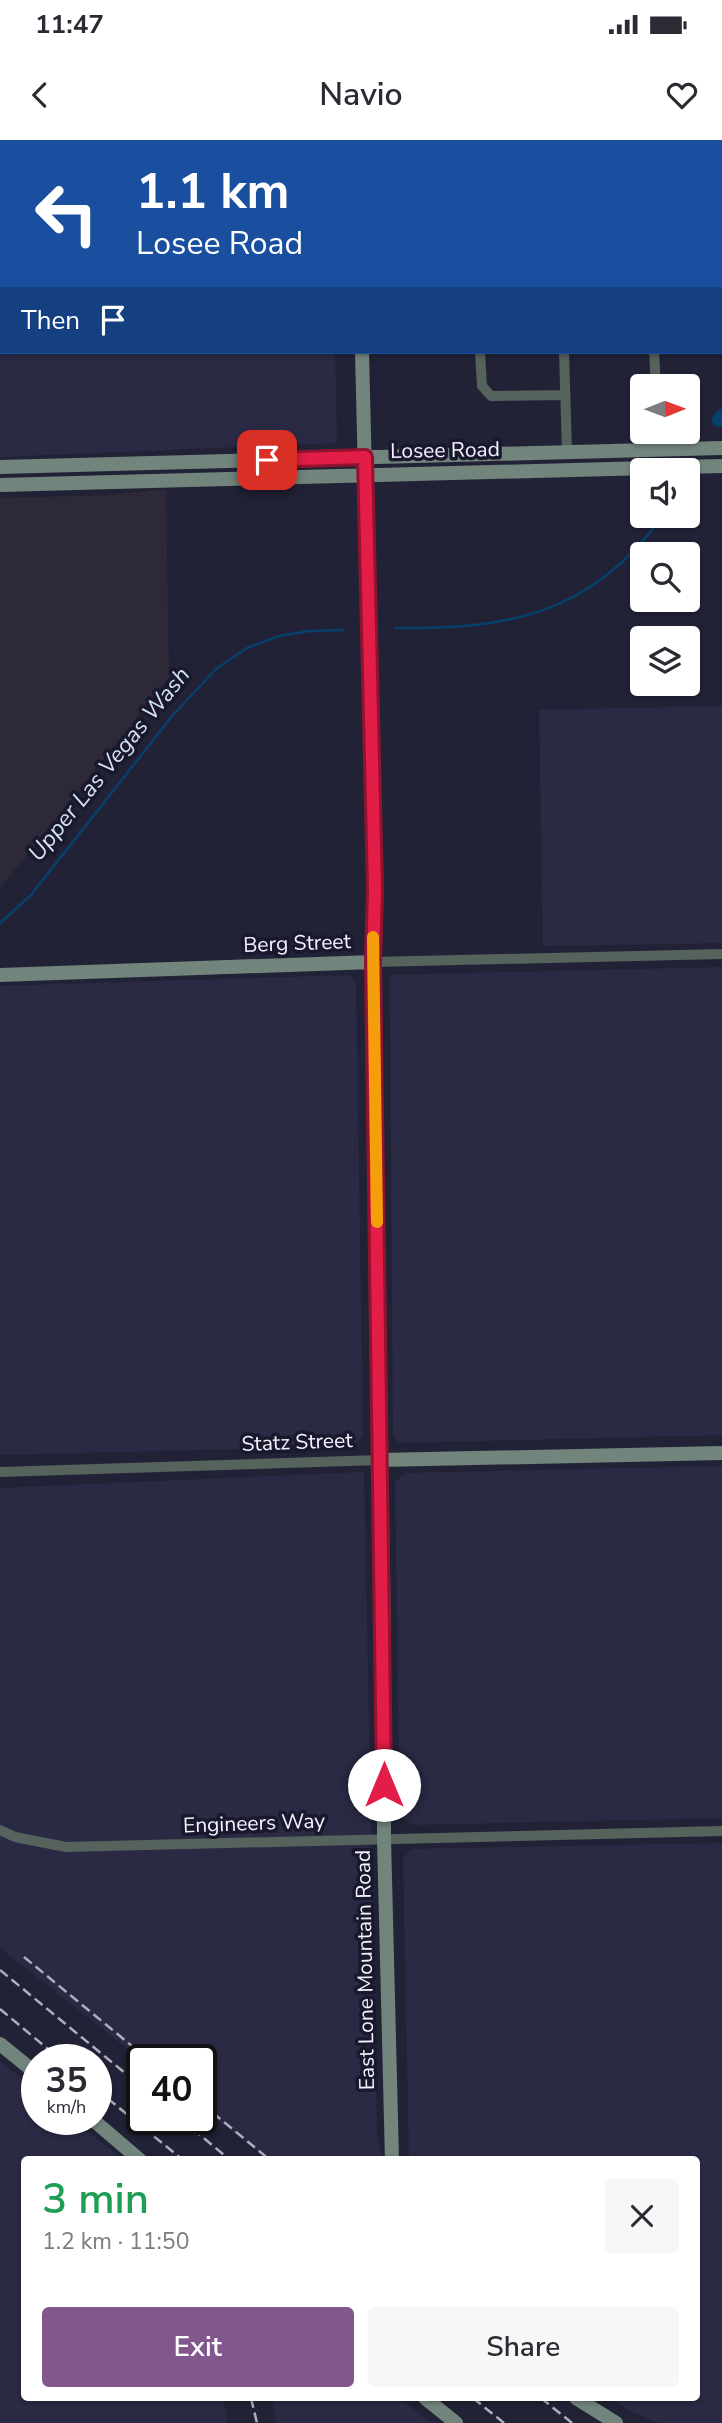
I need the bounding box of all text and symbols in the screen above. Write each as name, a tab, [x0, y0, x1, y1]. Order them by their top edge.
text: 11:47	[35, 7, 104, 42]
text: Navio	[319, 73, 403, 116]
icon: back	[21, 76, 59, 114]
icon: heart	[663, 76, 701, 114]
text: 1.1 km	[136, 158, 289, 225]
icon: left	[21, 168, 112, 259]
text: Losee Road	[136, 222, 303, 265]
icon: arrive	[94, 301, 132, 339]
text: Then	[21, 303, 80, 338]
north arrow	[630, 374, 700, 444]
map controls	[630, 374, 700, 696]
pin	[237, 430, 297, 490]
street label: Losee Road	[390, 435, 500, 465]
icon: arrive	[248, 441, 286, 479]
button: sound	[630, 458, 700, 528]
button: search	[630, 542, 700, 612]
button: layers	[630, 626, 700, 696]
water label: Upper Las Vegas Wash	[21, 660, 197, 868]
street label: Berg Street	[243, 927, 352, 959]
street label: Statz Street	[241, 1426, 354, 1458]
position arrow	[347, 1748, 421, 1822]
street label: Engineers Way	[182, 1807, 326, 1839]
street label: East Lone Mountain Road	[349, 1850, 381, 2090]
speed limit sign: 40	[126, 2044, 217, 2135]
text: 35	[45, 2057, 88, 2104]
text: km/h	[47, 2095, 86, 2119]
text: 3 min	[42, 2171, 149, 2228]
button: close	[605, 2179, 679, 2253]
text: 1.2 km · 11:50	[42, 2226, 189, 2257]
button: Exit	[42, 2307, 354, 2387]
button: Share	[368, 2307, 679, 2387]

